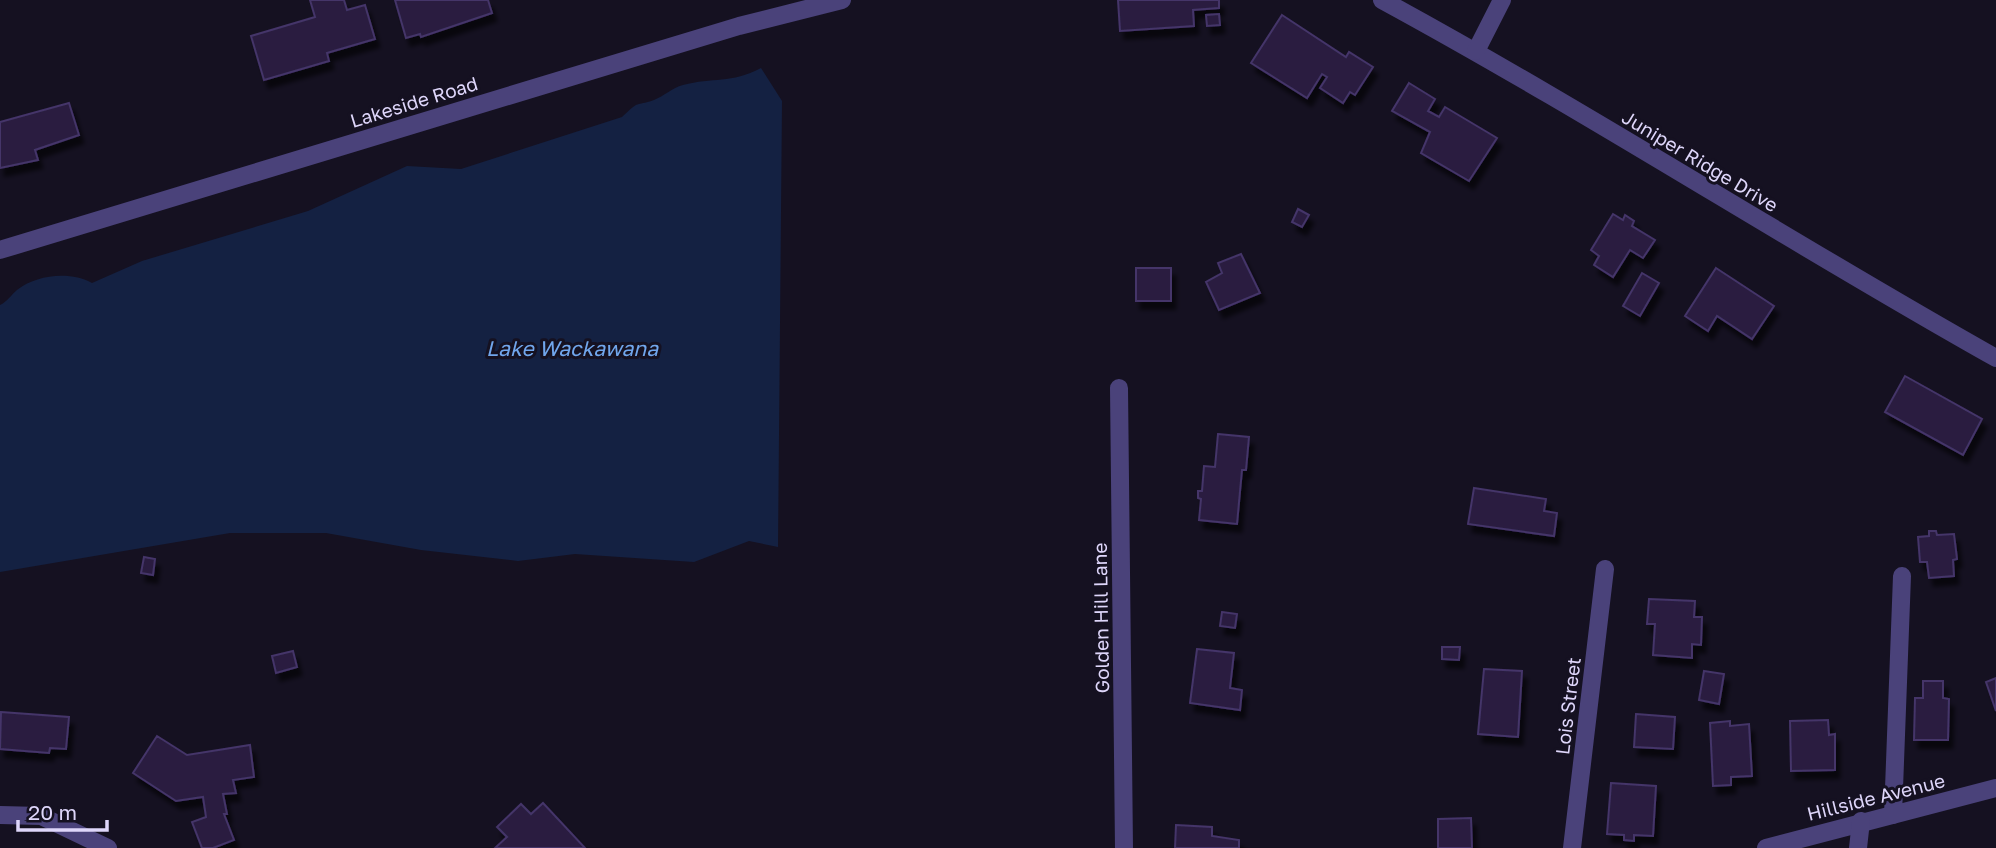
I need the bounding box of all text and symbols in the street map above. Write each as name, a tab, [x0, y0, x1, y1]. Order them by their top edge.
street label: Lakeside Road	[347, 71, 480, 132]
street label: Juniper Ridge Drive	[1618, 105, 1782, 216]
water label: Lake Wackawana	[486, 335, 659, 361]
street label: Golden Hill Lane	[1088, 542, 1113, 694]
street label: Lois Street	[1550, 656, 1585, 756]
street label: Hillside Avenue	[1805, 768, 1947, 825]
scale bar	[18, 788, 107, 832]
text: 20 m	[28, 799, 77, 825]

